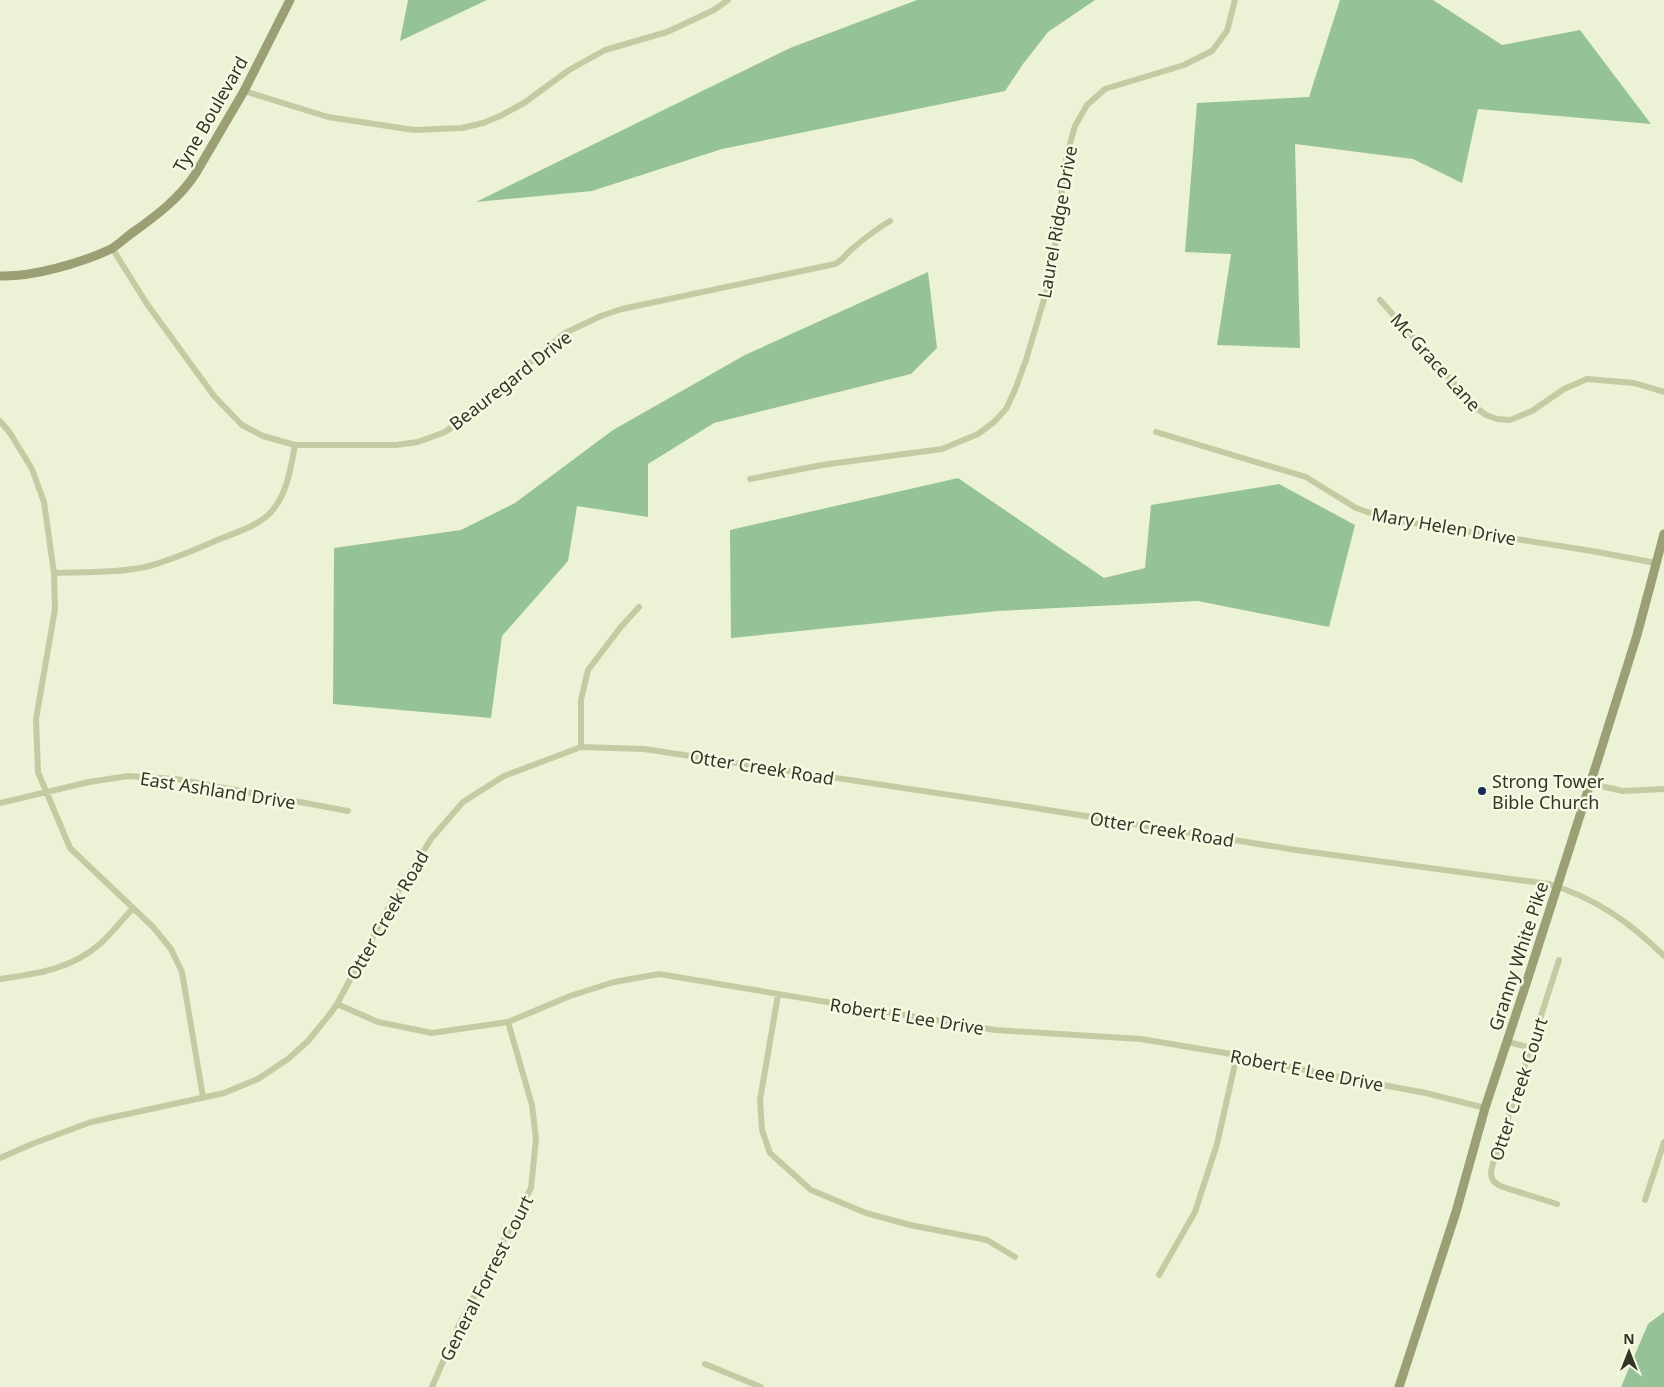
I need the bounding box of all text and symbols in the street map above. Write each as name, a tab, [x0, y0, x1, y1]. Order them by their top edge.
street label: Tyne Boulevard	[167, 52, 253, 176]
street label: Laurel Ridge Drive	[1032, 144, 1082, 300]
street label: Mc Grace Lane	[1386, 308, 1486, 416]
street label: Beauregard Drive	[444, 325, 576, 435]
street label: Mary Helen Drive	[1370, 501, 1518, 551]
street label: Otter Creek Road	[688, 744, 836, 790]
street label: East Ashland Drive	[138, 766, 298, 814]
place label: Strong Tower Bible Church	[1492, 769, 1605, 814]
marker: Strong Tower Bible Church	[1476, 785, 1488, 797]
street label: Otter Creek Road	[1088, 806, 1236, 852]
street label: Otter Creek Road	[340, 846, 434, 984]
street label: Granny White Pike	[1483, 878, 1553, 1034]
street label: Robert E Lee Drive	[828, 992, 986, 1040]
street label: Otter Creek Court	[1483, 1014, 1553, 1164]
street label: Robert E Lee Drive	[1228, 1043, 1386, 1097]
street label: General Forrest Court	[434, 1191, 538, 1365]
north arrow	[1604, 1327, 1654, 1377]
text: N	[1623, 1329, 1635, 1348]

